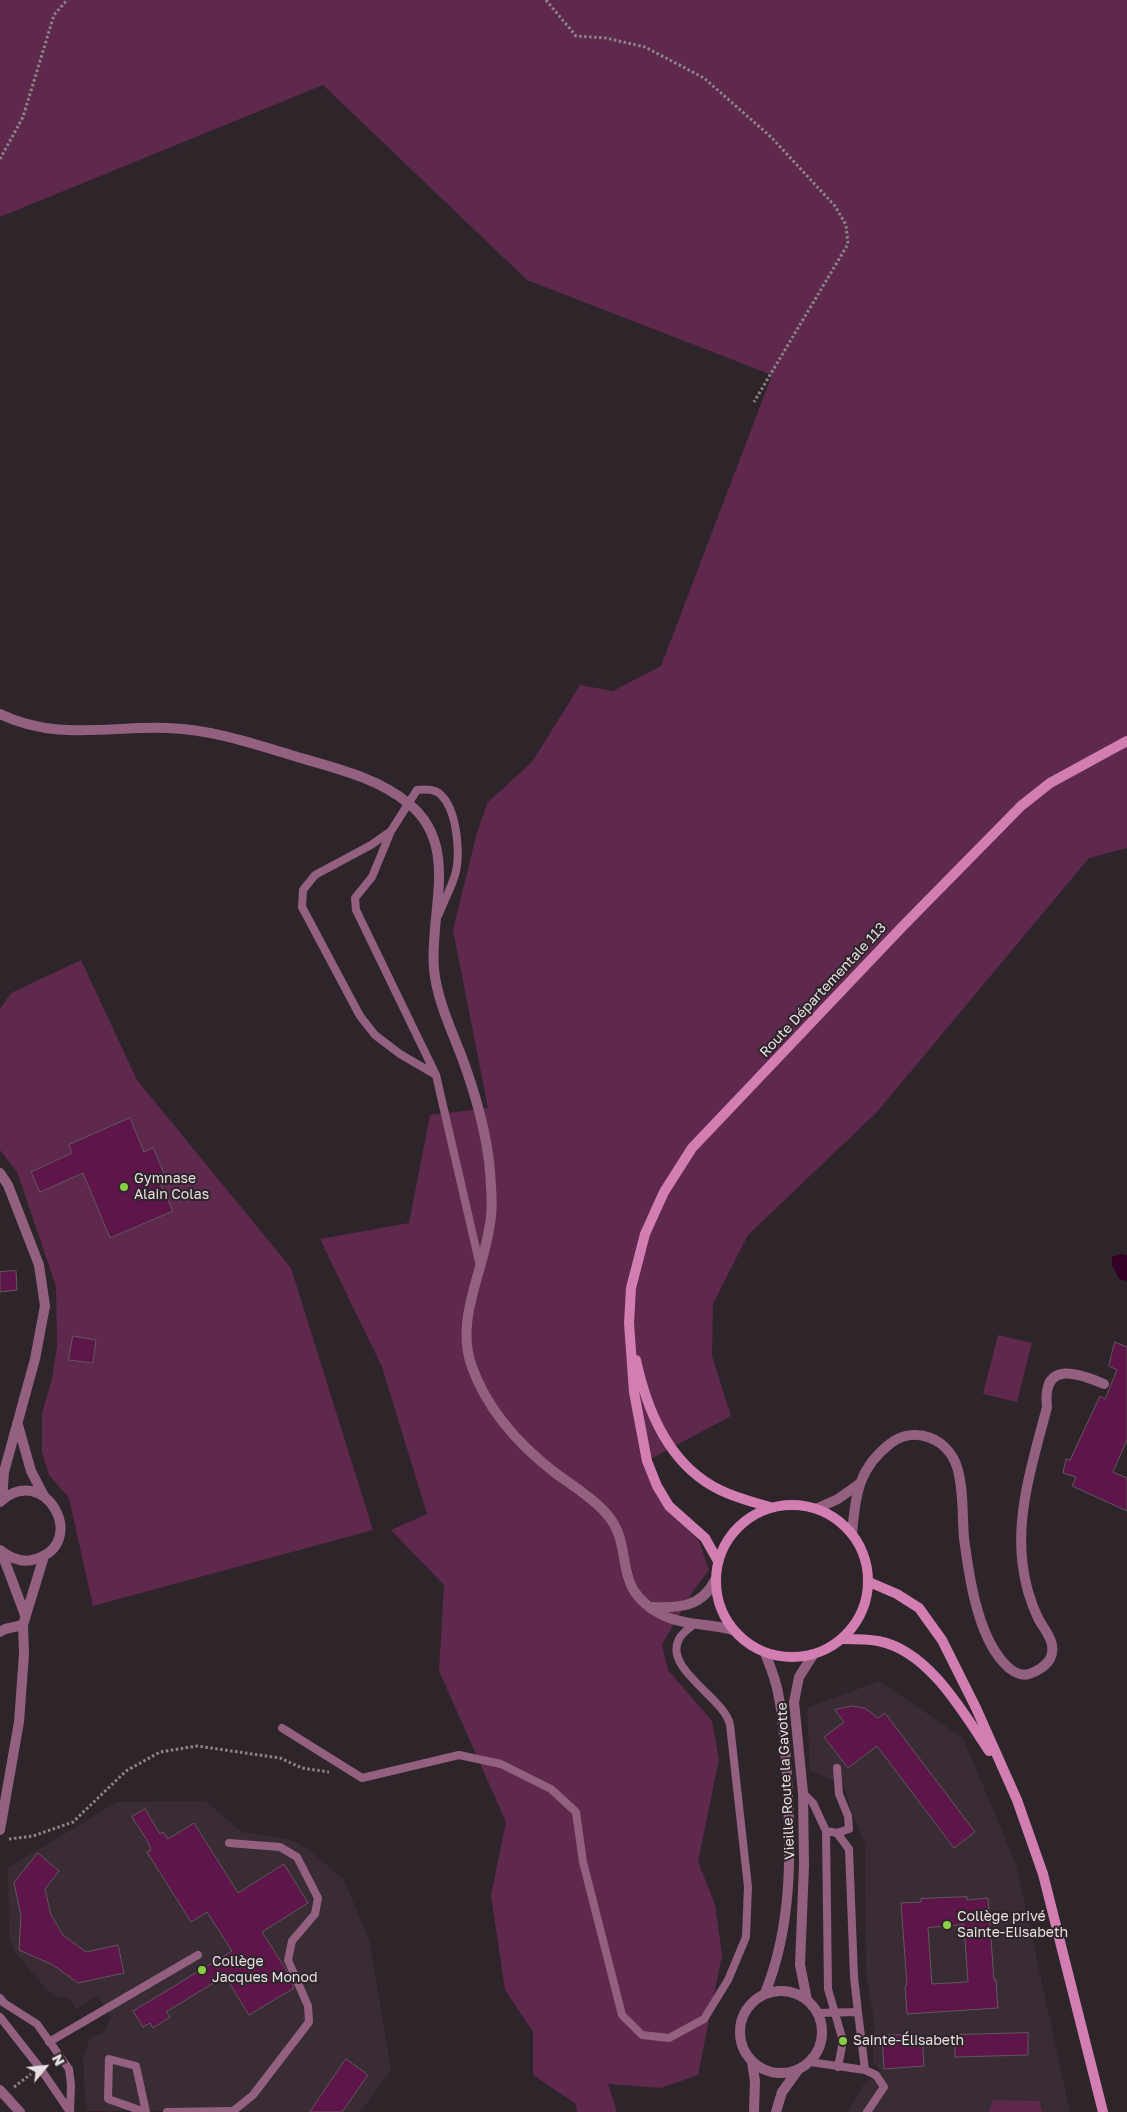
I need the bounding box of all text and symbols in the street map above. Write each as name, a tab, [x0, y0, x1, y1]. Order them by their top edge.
street label: Route Départementale 113	[756, 919, 890, 1061]
place label: Gymnase Alain Colas	[134, 1171, 209, 1204]
marker: Gymnase Alain Colas	[118, 1181, 130, 1193]
street label: Vieille Route la Gavotte	[773, 1702, 799, 1860]
place label: Collège privé Sainte-Elisabeth	[957, 1909, 1068, 1941]
marker: Collège privé Sainte-Elisabeth	[941, 1919, 953, 1931]
place label: Collège Jacques Monod	[212, 1954, 317, 1986]
marker: Collège Jacques Monod	[196, 1964, 208, 1976]
place label: Sainte-Élisabeth	[853, 2033, 964, 2049]
marker: Sainte-Élisabeth	[837, 2035, 849, 2047]
north arrow	[20, 2042, 70, 2092]
text: N	[49, 2051, 69, 2068]

